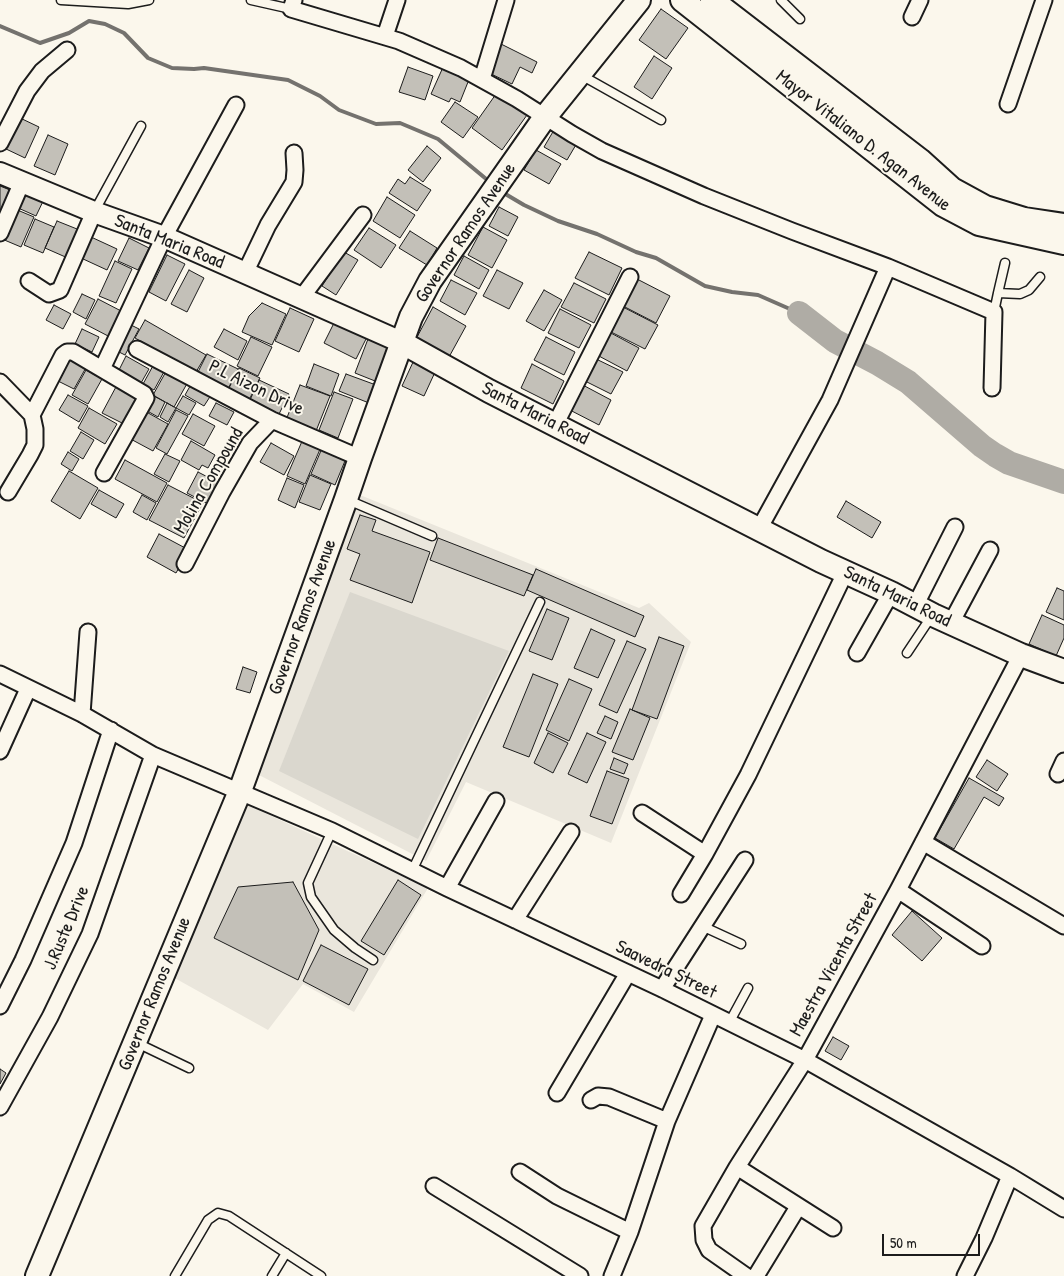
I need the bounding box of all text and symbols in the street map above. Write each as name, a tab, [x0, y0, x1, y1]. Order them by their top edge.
street label: Mayor Vitaliano D. Agan Avenue	[771, 65, 955, 217]
street label: Governor Ramos Avenue	[411, 159, 521, 307]
street label: Santa Maria Road	[111, 210, 227, 274]
street label: P.L Aizon Drive	[205, 355, 307, 421]
street label: Santa Maria Road	[478, 377, 592, 451]
street label: Molina Compound	[169, 424, 249, 538]
street label: Governor Ramos Avenue	[264, 536, 342, 698]
street label: Santa Maria Road	[840, 561, 954, 633]
street label: J.Ruste Drive	[39, 883, 95, 973]
street label: Maestra Vicenta Street	[785, 889, 883, 1041]
street label: Governor Ramos Avenue	[114, 914, 196, 1074]
street label: Saavedra Street	[612, 936, 720, 1004]
scale bar	[884, 1224, 982, 1256]
text: 50 m	[890, 1232, 917, 1253]

